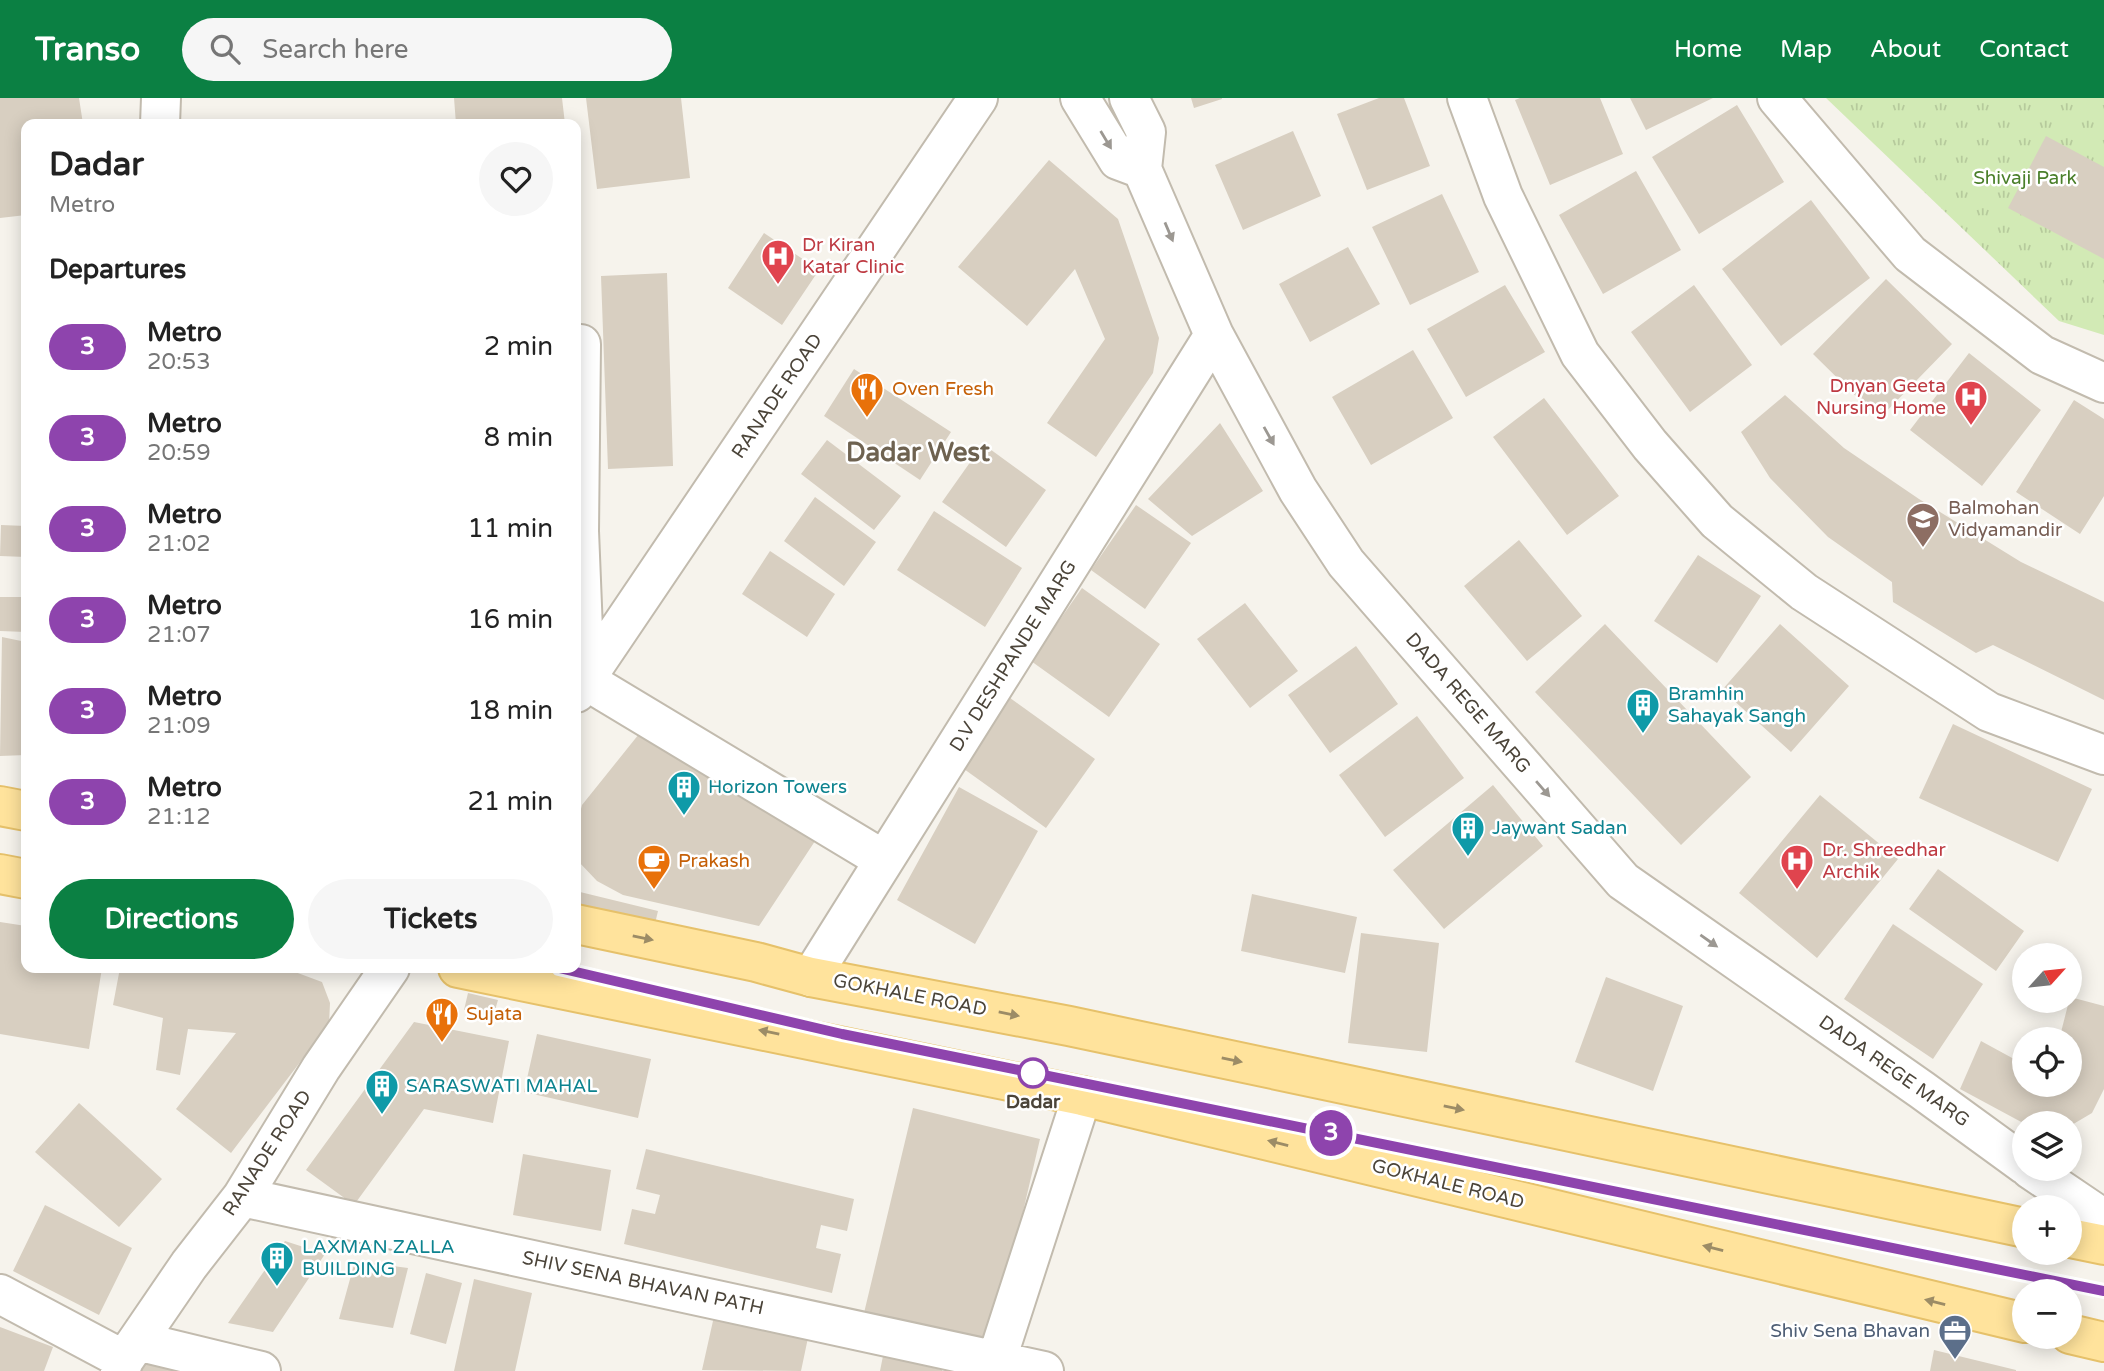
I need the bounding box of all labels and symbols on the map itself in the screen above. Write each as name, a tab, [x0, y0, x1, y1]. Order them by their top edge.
one-way arrow	[1099, 131, 1112, 150]
park label: Shivaji Park	[1973, 167, 2077, 189]
one-way arrow	[1164, 221, 1175, 242]
place label: Dr Kiran Katar Clinic	[802, 234, 904, 278]
hospital icon: Dr Kiran Katar Clinic	[759, 237, 797, 286]
street label: RANADE ROAD	[727, 329, 827, 463]
restaurant icon: Oven Fresh	[848, 370, 886, 419]
place label: Dnyan Geeta Nursing Home	[1816, 375, 1946, 419]
place label: Oven Fresh	[892, 378, 994, 400]
hospital icon: Dnyan Geeta Nursing Home	[1952, 378, 1990, 427]
one-way arrow	[1263, 426, 1275, 446]
district label: Dadar West	[846, 437, 990, 468]
place label: Balmohan Vidyamandir	[1948, 497, 2063, 541]
school or university icon: Balmohan Vidyamandir	[1904, 500, 1942, 549]
street label: D.V DESHPANDE MARG	[945, 556, 1081, 756]
street label: DADA REGE MARG	[1401, 628, 1535, 778]
place label: Bramhin Sahayak Sangh	[1668, 683, 1806, 727]
building icon: Bramhin Sahayak Sangh	[1624, 686, 1662, 735]
building icon: Horizon Towers	[665, 768, 703, 817]
place label: Horizon Towers	[708, 776, 847, 798]
one-way arrow	[1535, 780, 1550, 797]
building icon: Jaywant Sadan	[1449, 809, 1487, 858]
place label: Jaywant Sadan	[1492, 817, 1627, 839]
place label: Dr. Shreedhar Archik	[1822, 839, 1947, 883]
cafe icon: Prakash	[635, 842, 673, 891]
hospital icon: Dr. Shreedhar Archik	[1778, 842, 1816, 891]
place label: Prakash	[678, 850, 750, 872]
one-way arrow	[632, 933, 654, 944]
one-way arrow	[1700, 934, 1718, 948]
north arrow	[2012, 943, 2082, 1013]
street label: GOKHALE ROAD	[831, 969, 989, 1021]
restaurant icon: Sujata	[423, 995, 461, 1044]
place label: Sujata	[466, 1003, 522, 1025]
one-way arrow	[998, 1009, 1020, 1020]
street label: DADA REGE MARG	[1815, 1011, 1973, 1131]
one-way arrow	[758, 1026, 780, 1037]
one-way arrow	[1221, 1055, 1243, 1066]
marker: Dadar	[1018, 1058, 1048, 1088]
building icon: SARASWATI MAHAL	[363, 1067, 401, 1116]
place label: SARASWATI MAHAL	[406, 1075, 597, 1097]
street label: RANADE ROAD	[218, 1086, 316, 1220]
place label: Dadar	[1006, 1091, 1061, 1113]
one-way arrow	[1443, 1102, 1465, 1113]
line badge: 3	[1308, 1110, 1354, 1156]
one-way arrow	[1267, 1137, 1289, 1148]
street label: GOKHALE ROAD	[1370, 1154, 1526, 1214]
place label: LAXMAN ZALLA BUILDING	[302, 1236, 455, 1280]
building icon: LAXMAN ZALLA BUILDING	[258, 1239, 296, 1288]
one-way arrow	[1702, 1242, 1724, 1253]
street label: SHIV SENA BHAVAN PATH	[520, 1247, 766, 1319]
one-way arrow	[1923, 1296, 1945, 1307]
office icon: Shiv Sena Bhavan	[1936, 1312, 1974, 1361]
place label: Shiv Sena Bhavan	[1770, 1320, 1930, 1342]

